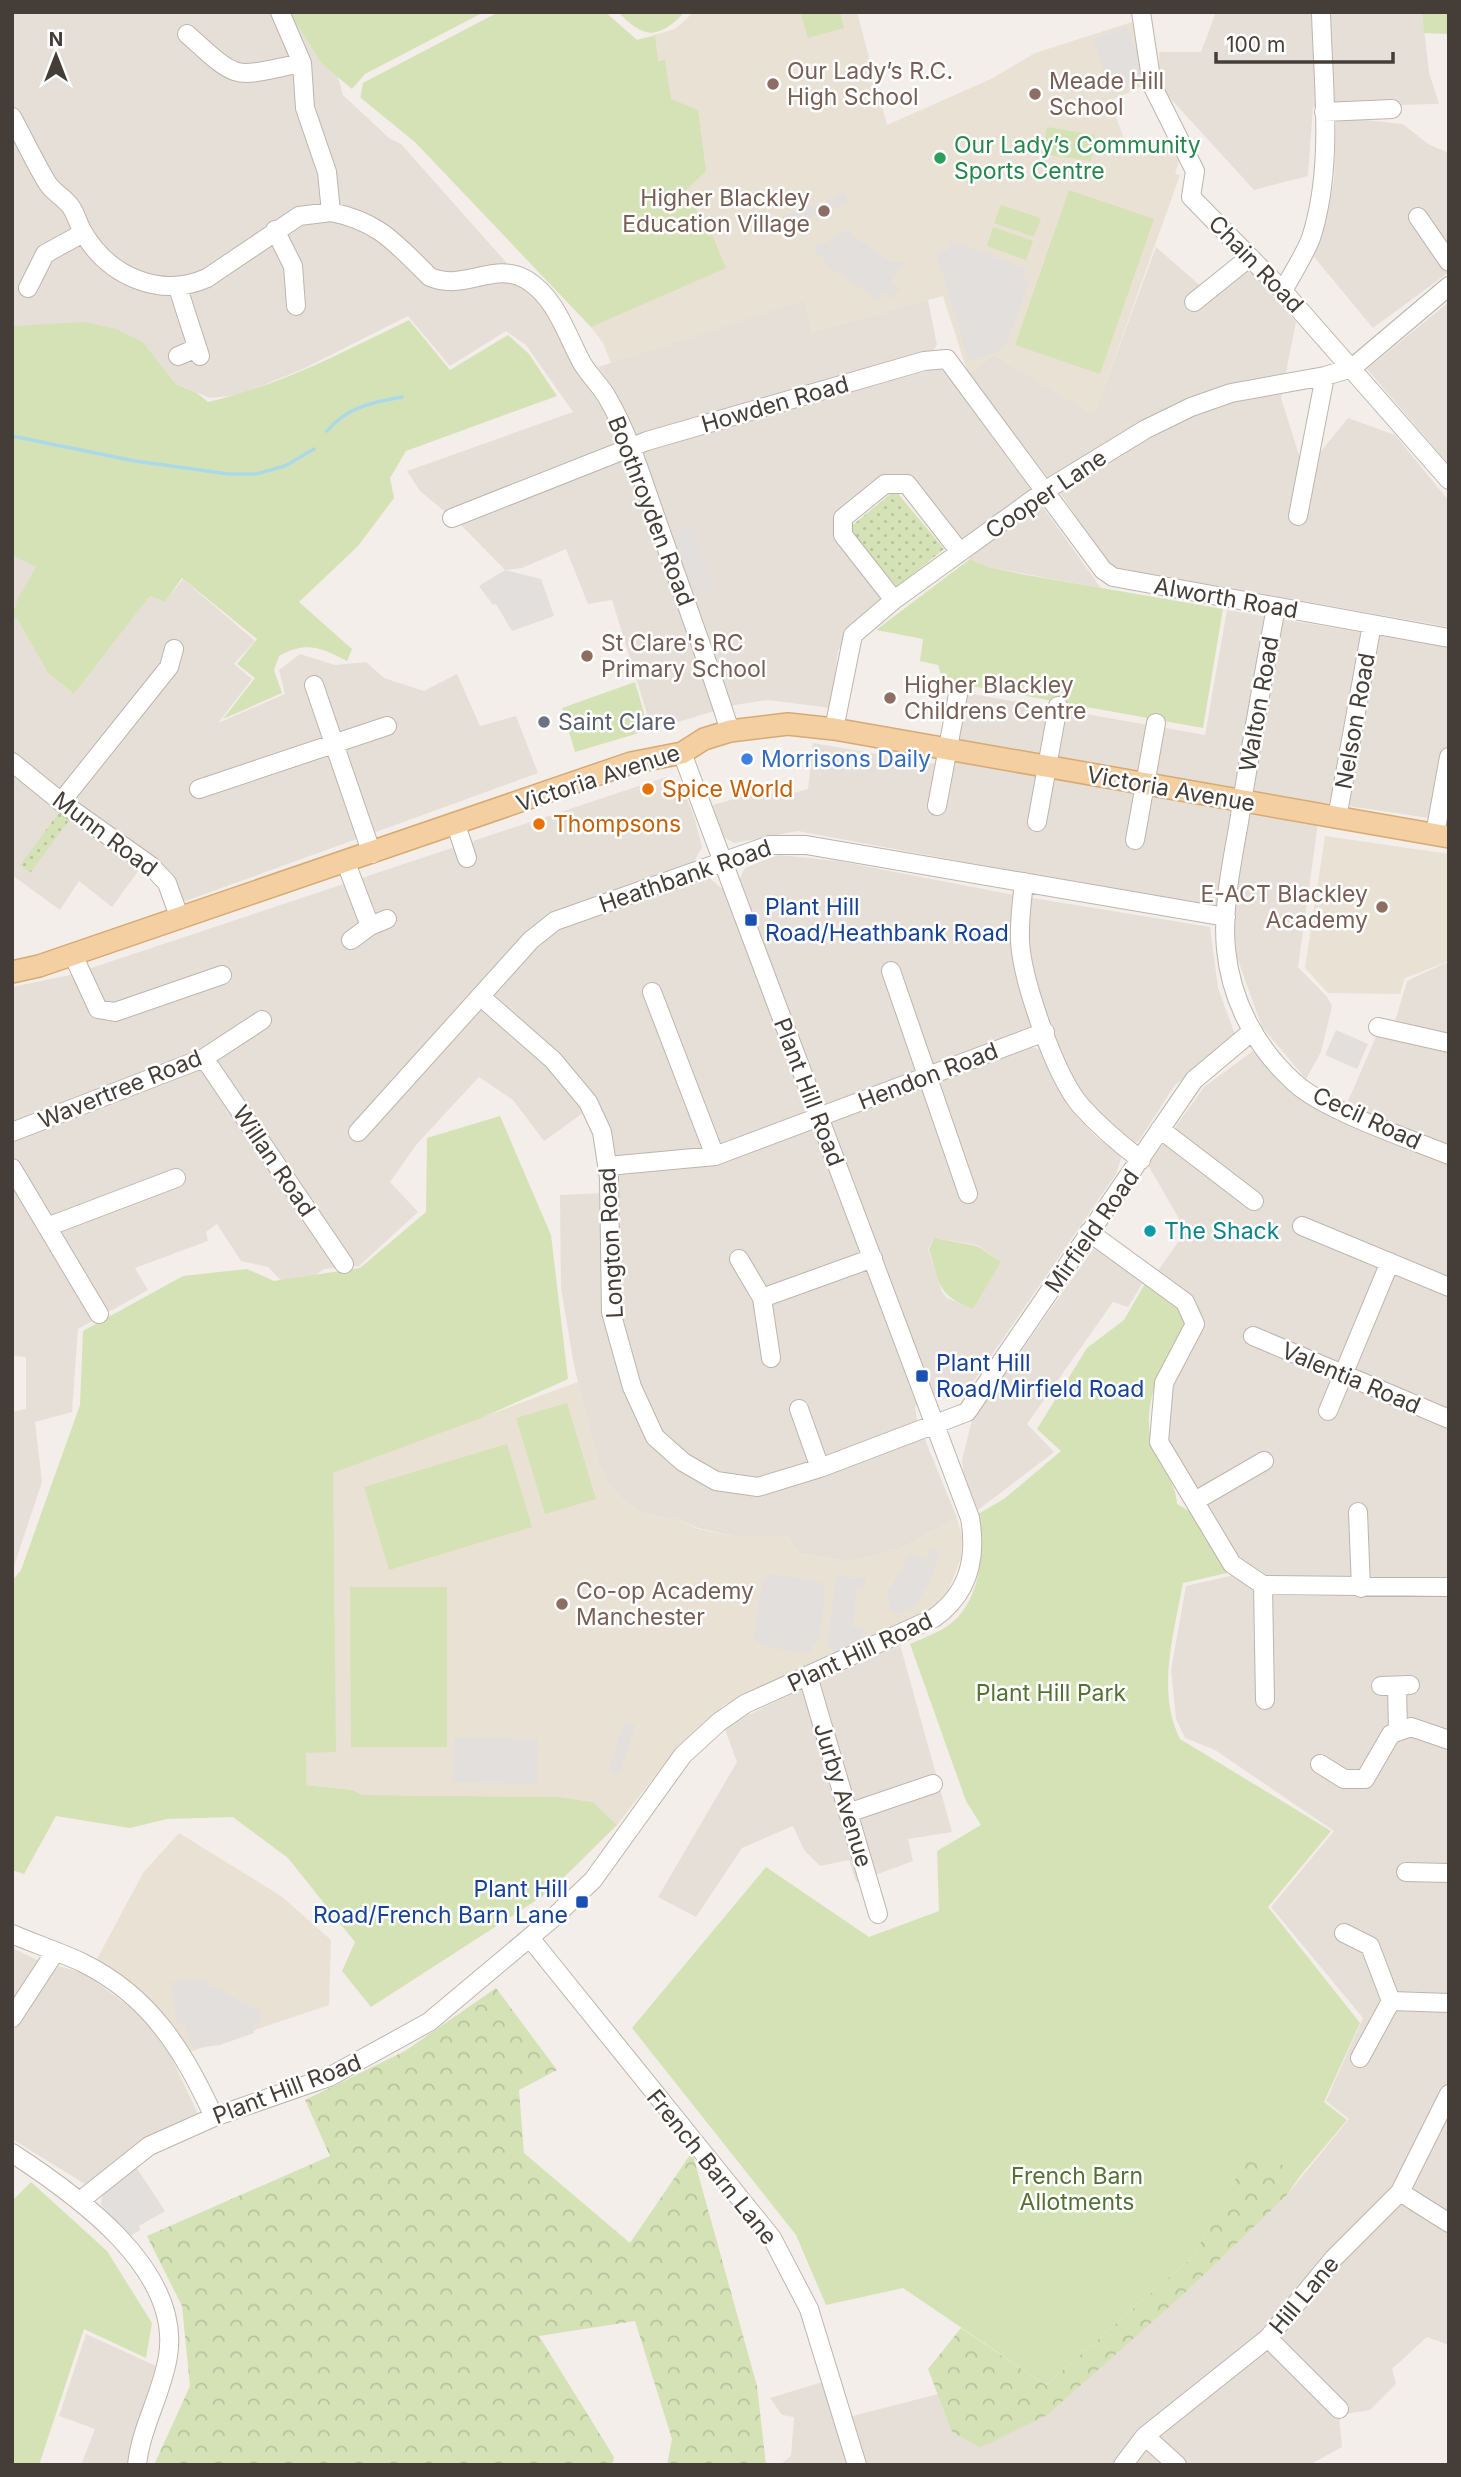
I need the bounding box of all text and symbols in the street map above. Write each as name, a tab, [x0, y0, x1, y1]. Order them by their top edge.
north arrow	[21, 21, 91, 91]
scale bar	[1216, 21, 1393, 65]
text: N	[49, 28, 63, 51]
text: 100 m	[1226, 32, 1285, 57]
place label: Our Lady’s R.C. High School	[787, 57, 953, 111]
place label: Meade Hill School	[1049, 67, 1164, 121]
marker: Our Lady’s R.C. High School	[765, 76, 781, 92]
marker: Meade Hill School	[1027, 86, 1043, 102]
place label: Our Lady’s Community Sports Centre	[954, 131, 1201, 185]
marker: Our Lady’s Community Sports Centre	[932, 150, 948, 166]
place label: Higher Blackley Education Village	[622, 184, 810, 238]
marker: Higher Blackley Education Village	[816, 203, 832, 219]
street label: Chain Road	[1203, 210, 1309, 318]
street label: Howden Road	[698, 370, 852, 438]
street label: Boothroyden Road	[602, 412, 700, 610]
street label: Cooper Lane	[980, 443, 1112, 545]
street label: Alworth Road	[1152, 572, 1300, 624]
place label: St Clare's RC Primary School	[601, 629, 766, 683]
street label: Walton Road	[1233, 634, 1285, 774]
marker: St Clare's RC Primary School	[579, 648, 595, 664]
street label: Nelson Road	[1329, 651, 1381, 791]
place label: Higher Blackley Childrens Centre	[904, 671, 1087, 725]
marker: Higher Blackley Childrens Centre	[882, 690, 898, 706]
place label: Saint Clare	[558, 708, 676, 736]
marker: Saint Clare	[536, 714, 552, 730]
street label: Victoria Avenue	[513, 738, 683, 818]
place label: Morrisons Daily	[761, 745, 931, 773]
marker: Morrisons Daily	[739, 751, 755, 767]
street label: Victoria Avenue	[1085, 760, 1257, 818]
place label: Spice World	[662, 775, 793, 803]
marker: Spice World	[640, 781, 656, 797]
street label: Munn Road	[47, 786, 163, 882]
place label: Thompsons	[553, 810, 681, 838]
marker: Thompsons	[531, 816, 547, 832]
street label: Heathbank Road	[595, 833, 775, 919]
place label: E-ACT Blackley Academy	[1200, 880, 1368, 934]
place label: Plant Hill Road/Heathbank Road	[765, 893, 1009, 947]
marker: E-ACT Blackley Academy	[1374, 899, 1390, 915]
marker: Plant Hill Road/Heathbank Road	[743, 912, 759, 928]
street label: Plant Hill Road	[768, 1014, 850, 1170]
street label: Hendon Road	[854, 1036, 1002, 1116]
street label: Wavertree Road	[34, 1044, 206, 1134]
street label: Cecil Road	[1308, 1081, 1426, 1155]
street label: Willan Road	[227, 1100, 321, 1222]
street label: Mirfield Road	[1039, 1164, 1145, 1298]
street label: Longton Road	[593, 1167, 629, 1319]
place label: The Shack	[1164, 1217, 1280, 1245]
marker: The Shack	[1142, 1223, 1158, 1239]
street label: Valentia Road	[1277, 1336, 1425, 1420]
place label: Plant Hill Road/Mirfield Road	[936, 1349, 1144, 1403]
marker: Plant Hill Road/Mirfield Road	[914, 1368, 930, 1384]
place label: Co-op Academy Manchester	[576, 1577, 754, 1631]
marker: Co-op Academy Manchester	[554, 1596, 570, 1612]
street label: Plant Hill Road	[783, 1606, 937, 1698]
park label: Plant Hill Park	[976, 1679, 1127, 1707]
street label: Jurby Avenue	[808, 1719, 878, 1871]
place label: Plant Hill Road/French Barn Lane	[313, 1875, 568, 1929]
marker: Plant Hill Road/French Barn Lane	[574, 1894, 590, 1910]
street label: Plant Hill Road	[209, 2048, 365, 2130]
street label: French Barn Lane	[641, 2084, 783, 2250]
park label: French Barn Allotments	[1011, 2162, 1143, 2216]
street label: Hill Lane	[1263, 2250, 1345, 2340]

